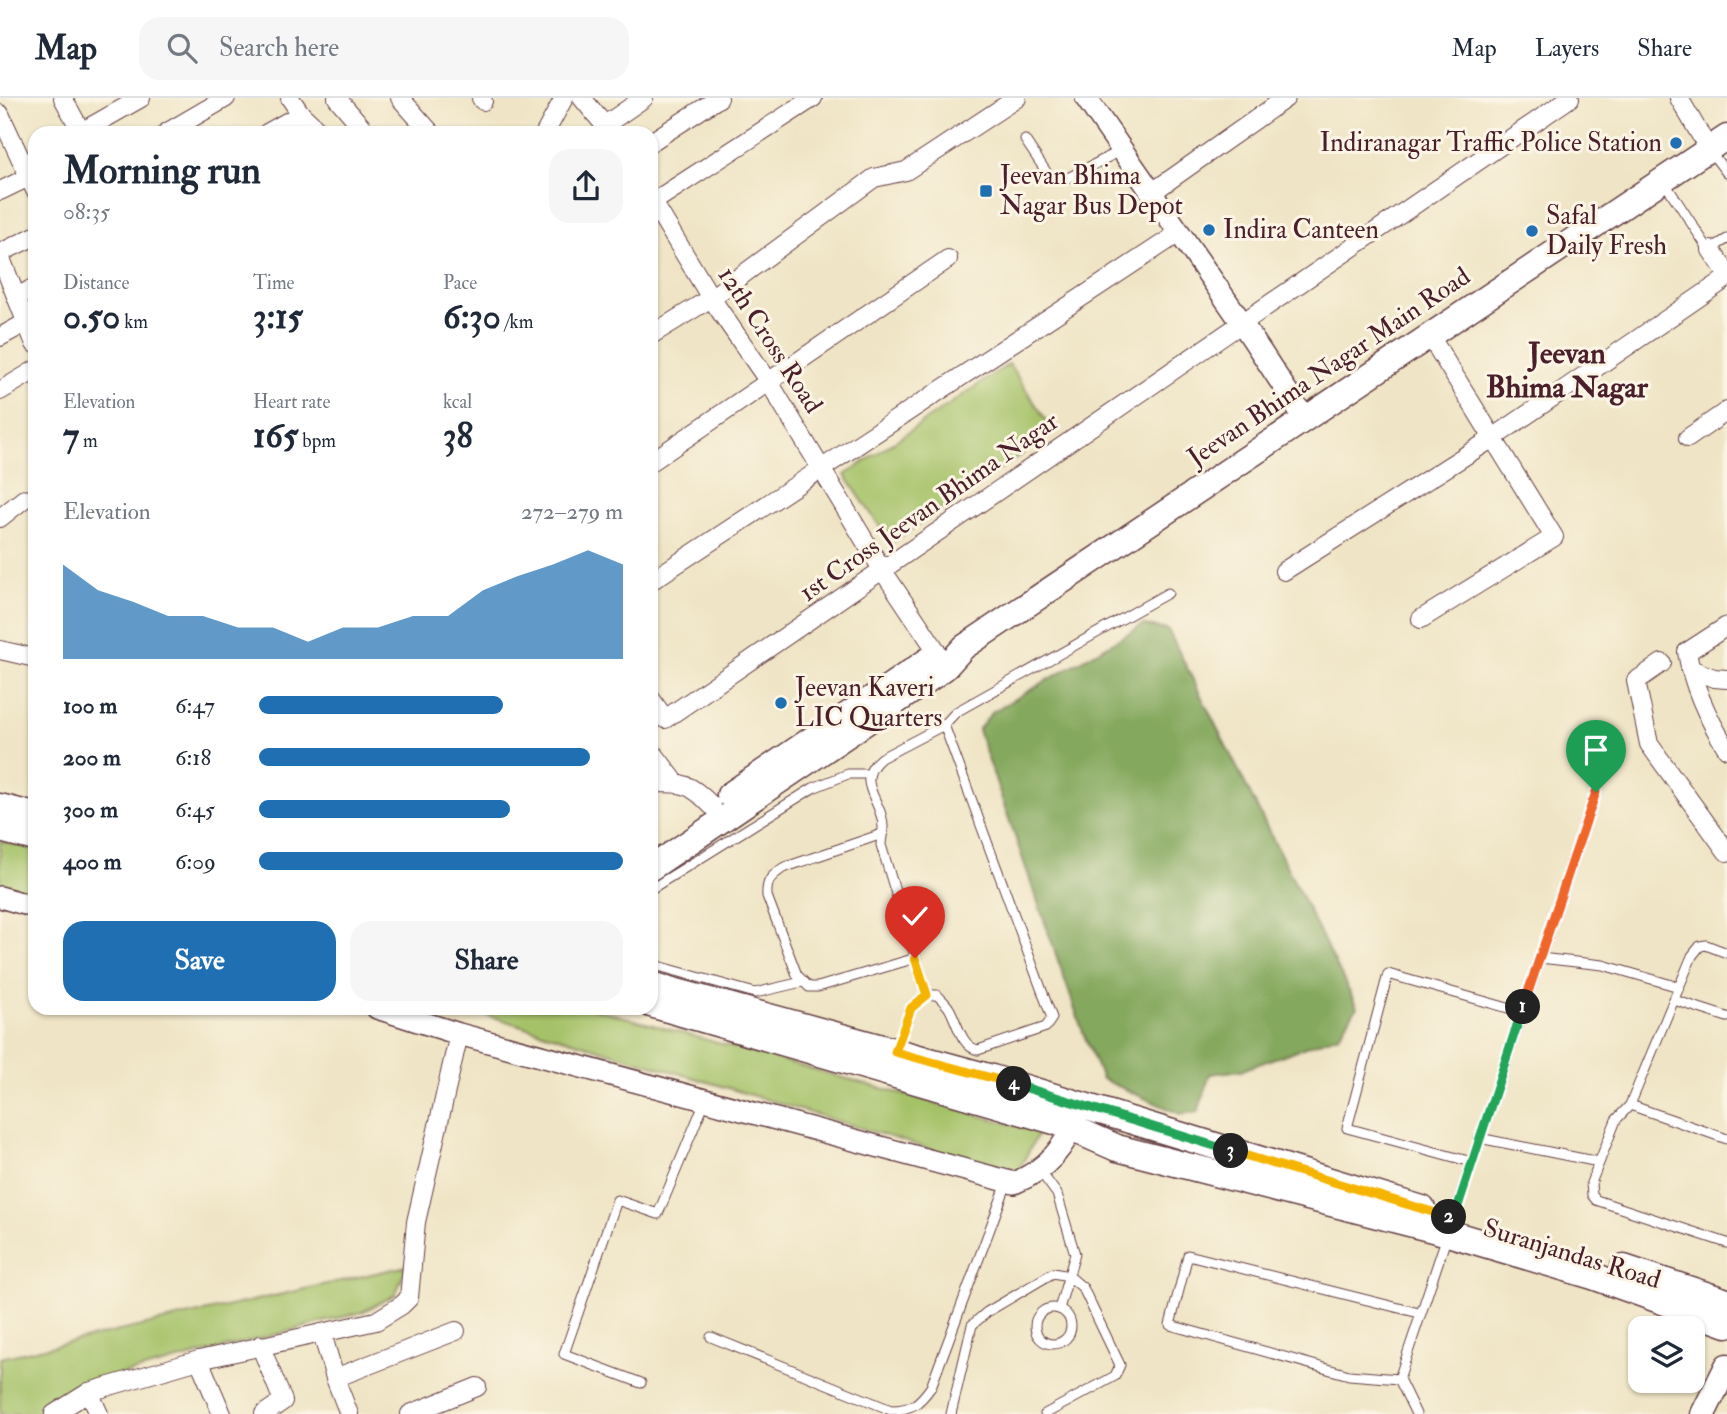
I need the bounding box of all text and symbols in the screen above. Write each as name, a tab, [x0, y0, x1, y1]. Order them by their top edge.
search box	[139, 17, 629, 80]
text: Map	[35, 28, 97, 69]
icon: search	[163, 29, 201, 67]
text: Search here	[219, 32, 339, 64]
text: Map	[1452, 33, 1497, 64]
text: Layers	[1535, 33, 1599, 64]
text: Share	[1637, 33, 1692, 64]
place label: Indiranagar Traffic Police Station	[1320, 127, 1662, 159]
marker: Indiranagar Traffic Police Station	[1668, 135, 1684, 151]
text: Morning run	[63, 147, 261, 195]
button: share	[549, 149, 623, 223]
place label: Jeevan Bhima Nagar Bus Depot	[999, 160, 1183, 223]
marker: Jeevan Bhima Nagar Bus Depot	[978, 183, 994, 199]
text: 08:35	[63, 197, 110, 226]
place label: Safal Daily Fresh	[1546, 200, 1667, 262]
place label: Indira Canteen	[1223, 214, 1379, 246]
marker: Indira Canteen	[1201, 222, 1217, 238]
marker: Safal Daily Fresh	[1524, 223, 1540, 239]
street label: Jeevan Bhima Nagar Main Road	[1181, 260, 1477, 474]
street label: 12th Cross Road	[711, 261, 829, 420]
text: Distance	[63, 271, 129, 295]
text: Time	[253, 271, 295, 295]
text: Pace	[443, 271, 477, 295]
text: 0.50	[63, 295, 120, 339]
text: 3:15	[253, 295, 303, 339]
text: 6:30	[443, 295, 501, 339]
text: km	[120, 310, 148, 334]
text: /km	[501, 310, 533, 334]
district label: Jeevan Bhima Nagar	[1486, 335, 1649, 406]
text: Elevation	[63, 390, 135, 414]
text: Heart rate	[253, 390, 330, 414]
text: kcal	[443, 390, 472, 414]
street label: 1st Cross Jeevan Bhima Nagar	[793, 405, 1065, 609]
text: 7	[63, 414, 79, 458]
text: 165	[253, 414, 298, 458]
text: 38	[443, 414, 473, 458]
text: m	[79, 429, 98, 453]
text: bpm	[298, 429, 336, 453]
text: Elevation	[63, 497, 151, 526]
text: 272–279 m	[521, 497, 623, 526]
place label: Jeevan Kaveri LIC Quarters	[794, 672, 942, 734]
text: 100 m	[63, 691, 117, 720]
text: 6:47	[175, 691, 215, 720]
marker: Jeevan Kaveri LIC Quarters	[773, 695, 789, 711]
pin	[1566, 720, 1626, 792]
icon: arrive	[1577, 731, 1615, 769]
text: 200 m	[63, 743, 121, 772]
text: 6:18	[175, 743, 211, 772]
text: 300 m	[63, 795, 118, 824]
text: 6:45	[175, 795, 215, 824]
text: 400 m	[63, 847, 122, 876]
text: 6:09	[175, 847, 216, 876]
pin	[885, 886, 945, 958]
icon: check	[896, 897, 934, 935]
button: Save	[63, 921, 336, 1001]
button: Share	[350, 921, 623, 1001]
pin: 1	[1506, 990, 1540, 1024]
text: 1	[1519, 994, 1526, 1018]
pin: 4	[996, 1066, 1032, 1102]
text: 4	[1008, 1071, 1019, 1095]
pin: 3	[1214, 1134, 1248, 1168]
text: 3	[1227, 1138, 1234, 1162]
pin: 2	[1432, 1200, 1466, 1234]
text: 2	[1444, 1204, 1453, 1228]
street label: Suranjandas Road	[1479, 1212, 1665, 1296]
map controls	[1628, 1316, 1705, 1393]
button: layers	[1628, 1316, 1705, 1393]

